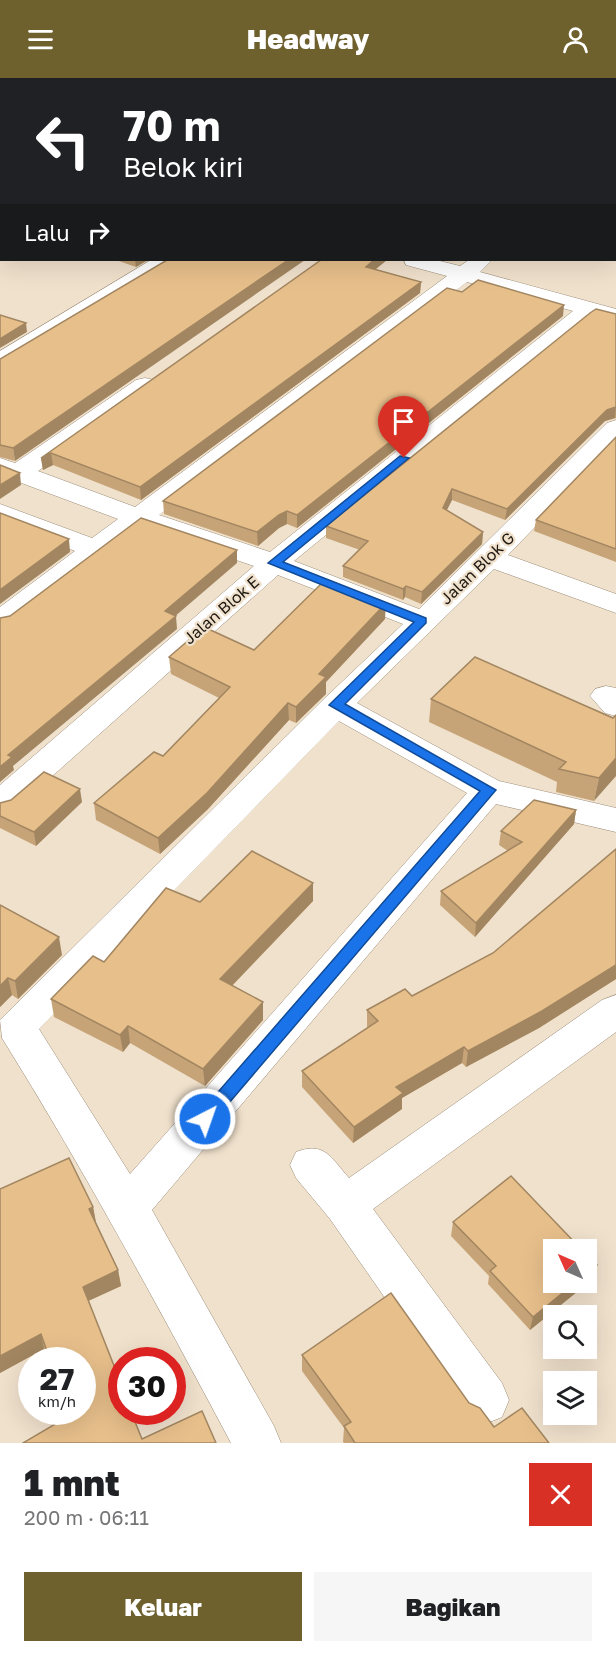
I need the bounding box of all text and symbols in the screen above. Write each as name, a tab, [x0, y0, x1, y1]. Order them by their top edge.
icon: menu	[24, 23, 57, 56]
text: Headway	[247, 23, 369, 55]
icon: person	[559, 23, 592, 56]
text: 70 m	[123, 100, 220, 150]
icon: left	[24, 102, 102, 180]
text: Belok kiri	[123, 151, 244, 183]
icon: right	[82, 216, 115, 249]
text: Lalu	[24, 219, 70, 246]
pin	[378, 396, 429, 458]
icon: arrive	[387, 405, 420, 438]
street label: Jalan Blok G	[436, 528, 518, 608]
street label: Jalan Blok E	[179, 572, 263, 648]
position arrow	[173, 1087, 237, 1151]
north arrow	[543, 1239, 597, 1293]
map controls	[543, 1239, 597, 1425]
button: search	[543, 1305, 597, 1359]
speed limit sign: 30	[108, 1347, 186, 1425]
text: 27	[40, 1361, 74, 1397]
button: layers	[543, 1371, 597, 1425]
text: km/h	[38, 1392, 76, 1410]
text: 1 mnt	[24, 1461, 120, 1504]
button: close	[529, 1463, 592, 1526]
text: 200 m · 06:11	[24, 1505, 149, 1529]
button: Keluar	[24, 1572, 302, 1641]
button: Bagikan	[314, 1572, 592, 1641]

